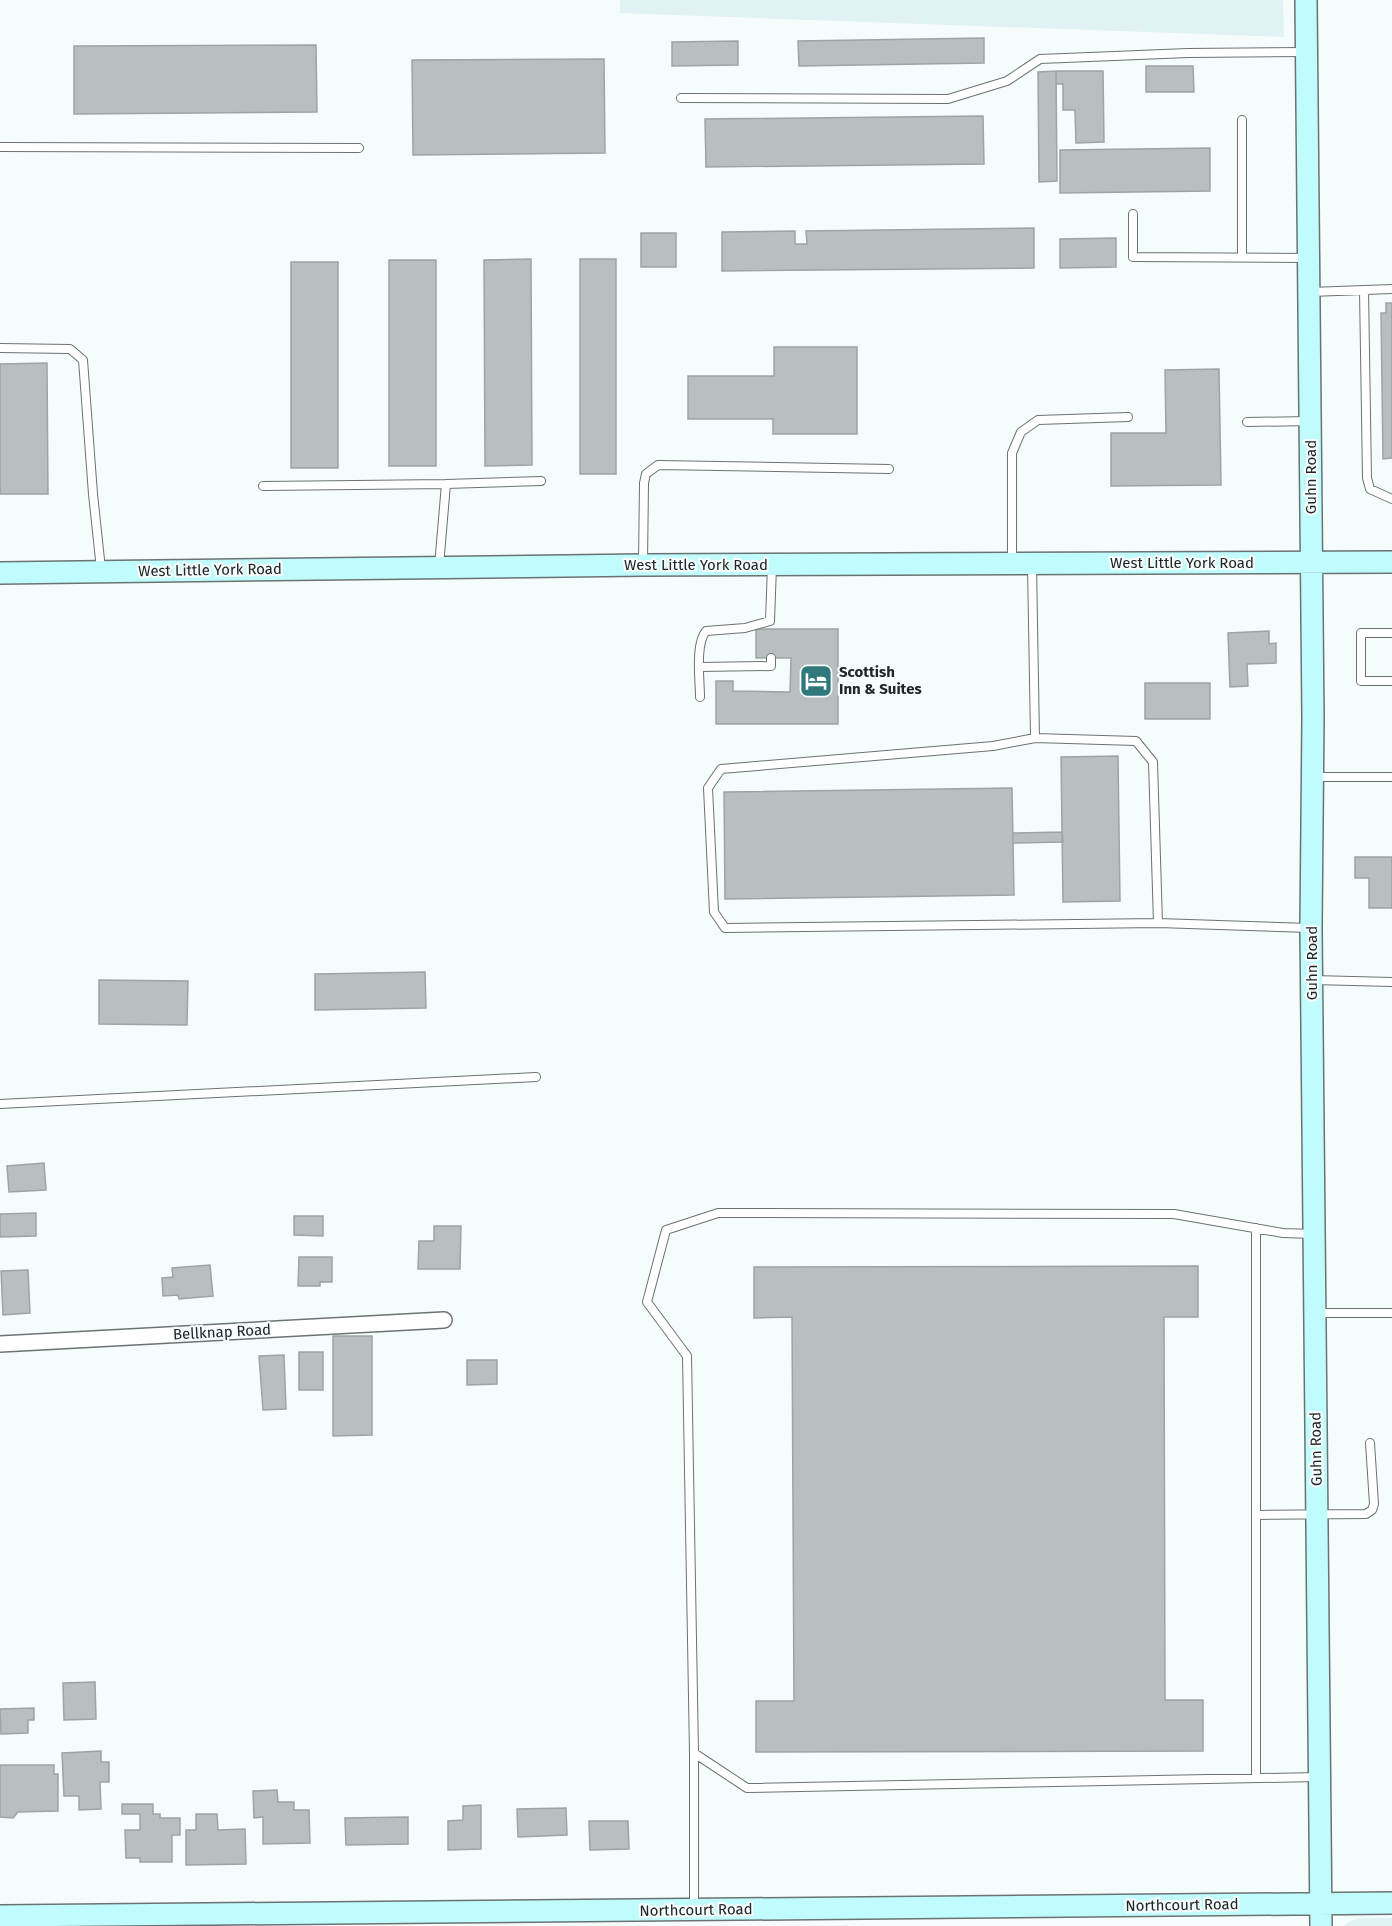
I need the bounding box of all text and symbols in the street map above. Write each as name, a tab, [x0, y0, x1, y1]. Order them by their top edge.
street label: Guhn Road	[1302, 440, 1320, 514]
street label: West Little York Road	[1110, 554, 1254, 572]
street label: West Little York Road	[624, 556, 768, 574]
street label: West Little York Road	[138, 560, 282, 580]
hotel icon: Scottish Inn & Suites	[798, 663, 834, 699]
place label: Scottish Inn & Suites	[839, 663, 922, 698]
street label: Guhn Road	[1303, 926, 1321, 1000]
street label: Bellknap Road	[172, 1320, 272, 1344]
street label: Guhn Road	[1306, 1412, 1326, 1486]
street label: Northcourt Road	[1125, 1895, 1239, 1915]
street label: Northcourt Road	[639, 1900, 753, 1920]

